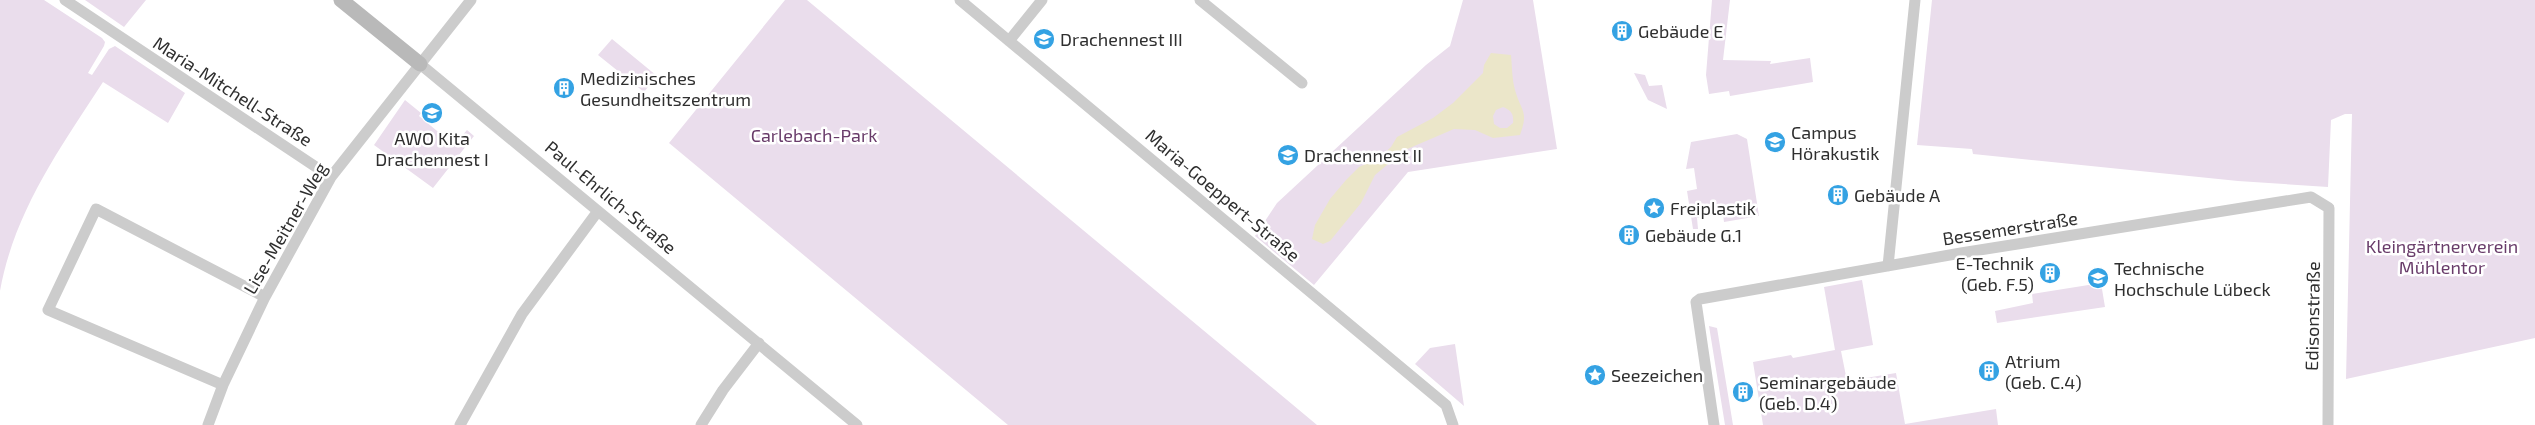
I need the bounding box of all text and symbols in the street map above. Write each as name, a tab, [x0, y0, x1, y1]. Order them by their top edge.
building icon: Gebäude E	[1610, 19, 1634, 43]
place label: Gebäude E	[1638, 20, 1723, 42]
school or university icon: Drachennest III	[1032, 27, 1056, 51]
place label: Drachennest III	[1060, 28, 1183, 50]
street label: Maria-Mitchell-Straße	[149, 31, 317, 151]
place label: Medizinisches Gesundheitszentrum	[580, 67, 751, 110]
building icon: Medizinisches Gesundheitszentrum	[552, 76, 576, 100]
school or university icon: AWO Kita Drachennest I	[420, 101, 444, 125]
place label: Campus Hörakustik	[1791, 121, 1879, 164]
park label: Carlebach-Park	[751, 124, 877, 146]
street label: Maria-Goeppert-Straße	[1141, 124, 1305, 266]
place label: AWO Kita Drachennest I	[375, 127, 489, 170]
school or university icon: Campus Hörakustik	[1763, 130, 1787, 154]
street label: Paul-Ehrlich-Straße	[541, 136, 681, 258]
school or university icon: Drachennest II	[1276, 143, 1300, 167]
place label: Drachennest II	[1304, 144, 1422, 166]
street label: Lise-Meitner-Weg	[238, 158, 332, 298]
building icon: Gebäude A	[1826, 183, 1850, 207]
place label: Gebäude A	[1854, 184, 1941, 206]
place icon: Freiplastik	[1642, 196, 1666, 220]
place label: Freiplastik	[1670, 197, 1756, 219]
street label: Bessemerstraße	[1941, 206, 2079, 250]
building icon: Gebäude G.1	[1617, 223, 1641, 247]
place label: Gebäude G.1	[1645, 224, 1742, 246]
park label: Kleingärtnerverein Mühlentor	[2366, 235, 2518, 278]
place label: E-Technik (Geb. F.5)	[1955, 252, 2034, 295]
place label: Technische Hochschule Lübeck	[2114, 257, 2271, 300]
building icon: E-Technik (Geb. F.5)	[2038, 261, 2062, 285]
street label: Edisonstraße	[2300, 261, 2324, 371]
school or university icon: Technische Hochschule Lübeck	[2086, 266, 2110, 290]
place label: Atrium (Geb. C.4)	[2005, 350, 2082, 393]
building icon: Atrium (Geb. C.4)	[1977, 359, 2001, 383]
place icon: Seezeichen	[1583, 363, 1607, 387]
place label: Seezeichen	[1611, 364, 1703, 386]
place label: Seminargebäude (Geb. D.4)	[1759, 371, 1897, 414]
building icon: Seminargebäude (Geb. D.4)	[1731, 380, 1755, 404]

